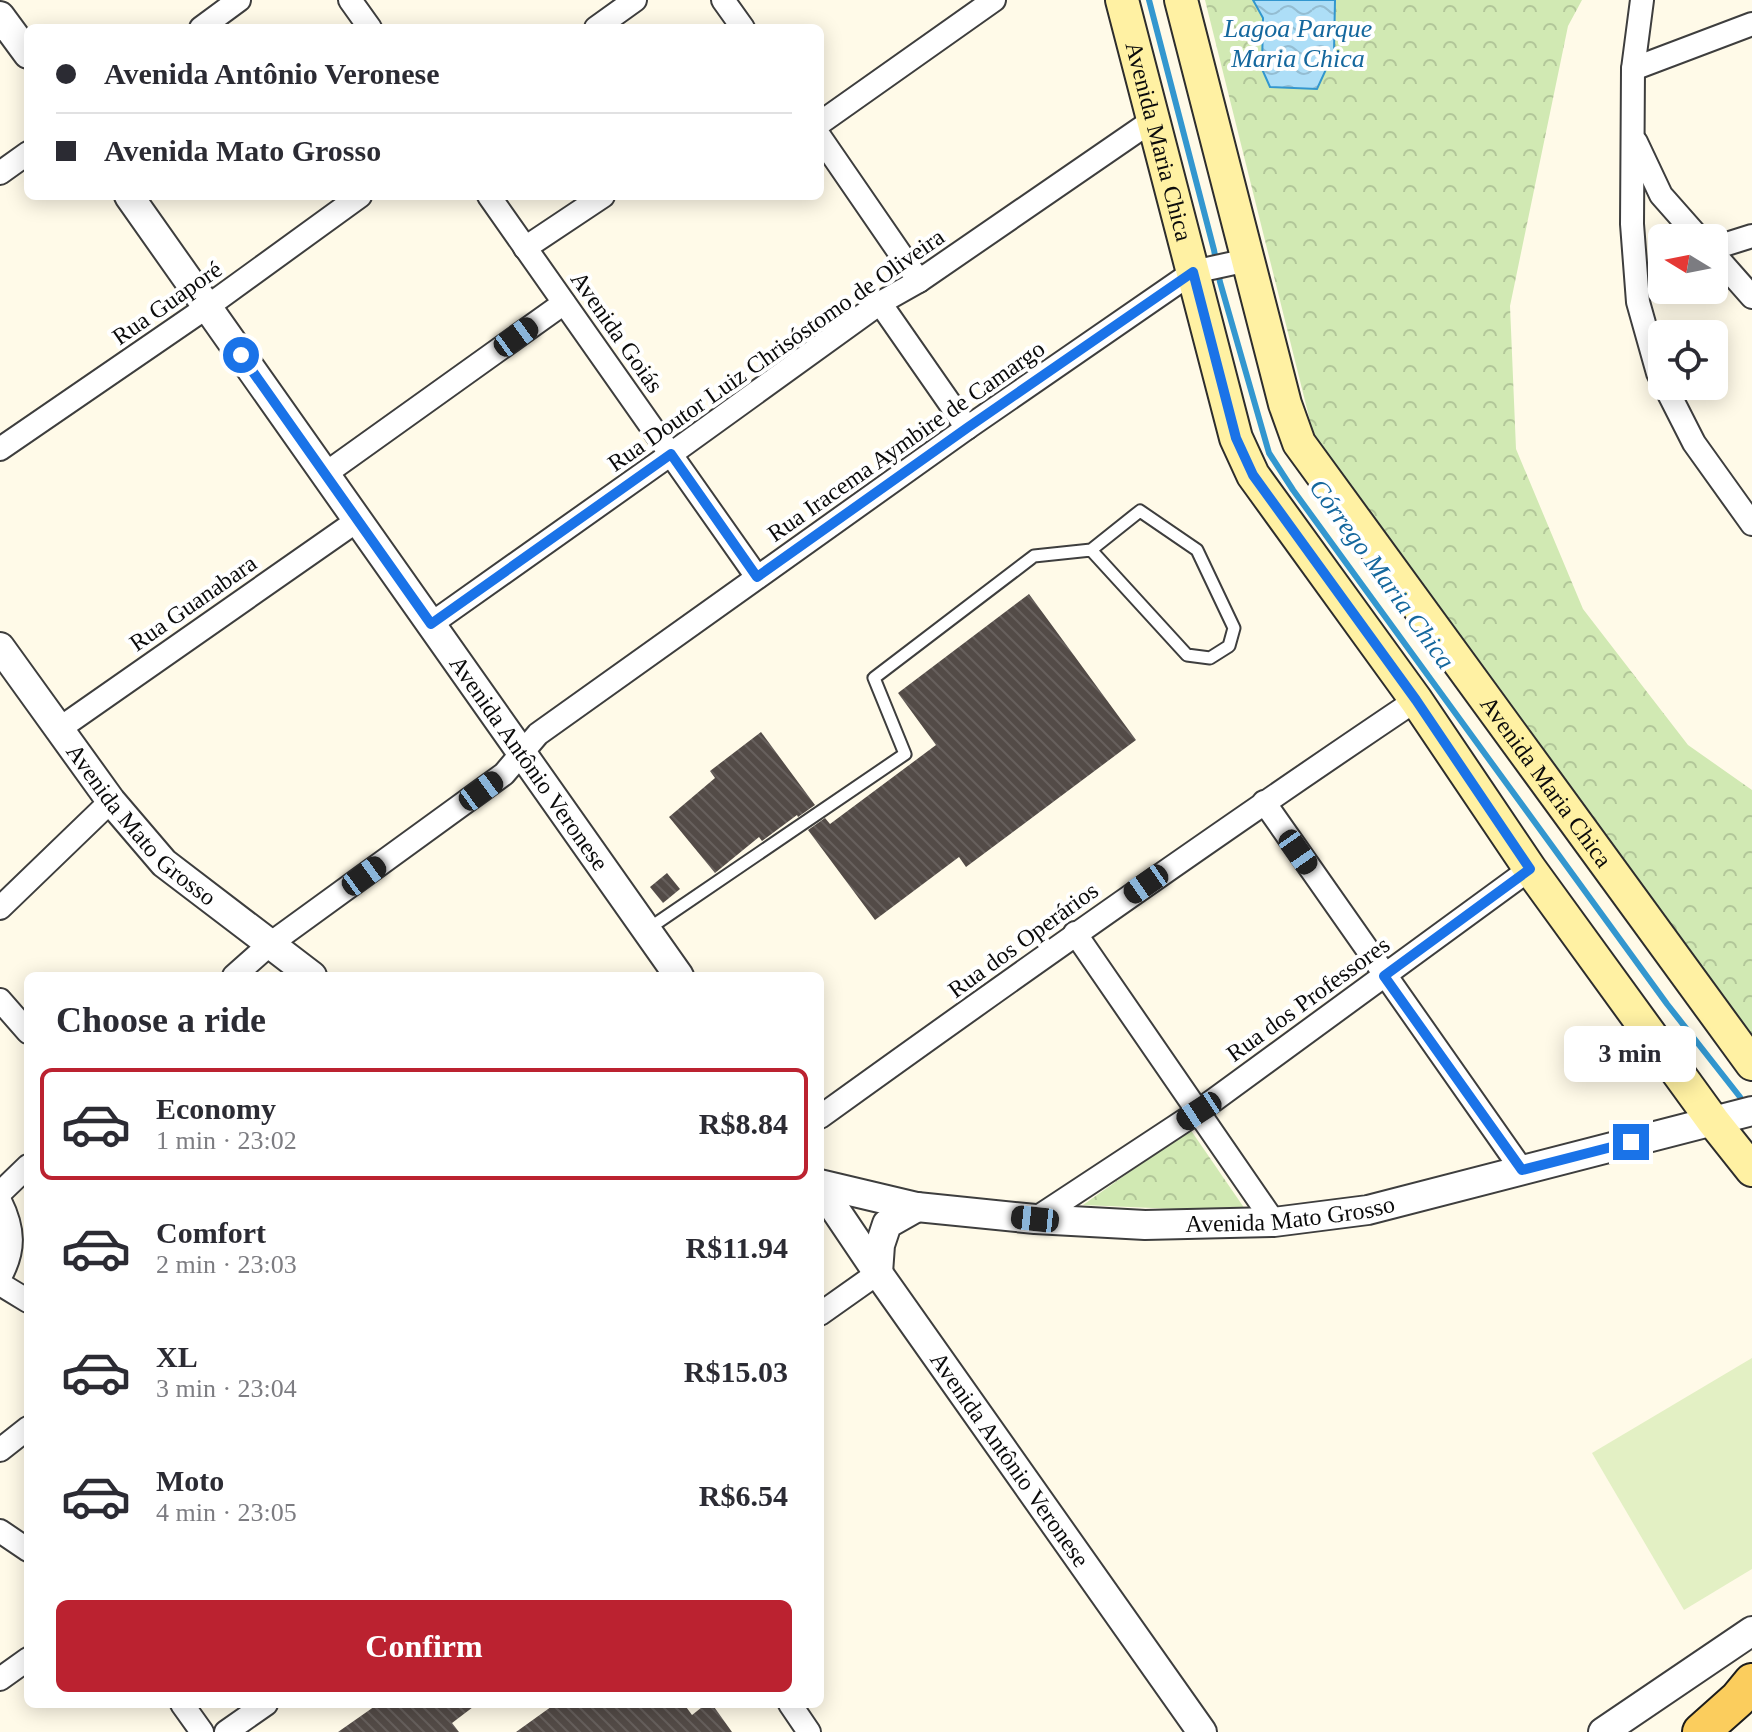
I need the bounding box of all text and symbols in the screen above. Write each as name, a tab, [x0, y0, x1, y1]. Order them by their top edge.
water label: Lagoa Parque Maria Chica	[1223, 14, 1372, 73]
street label: Avenida Maria Chica	[1120, 39, 1197, 244]
text: Avenida Antônio Veronese	[104, 57, 440, 90]
text: Avenida Mato Grosso	[104, 134, 381, 167]
street label: Rua Doutor Luiz Chrisóstomo de Oliveira	[603, 223, 949, 477]
north arrow	[1648, 224, 1728, 304]
map controls	[1648, 224, 1728, 400]
street label: Rua Guaporé	[107, 256, 227, 350]
street label: Avenida Goiás	[566, 267, 668, 397]
car	[490, 313, 542, 361]
button: locate	[1648, 320, 1728, 400]
street label: Rua Iracema Aymbire de Camargo	[763, 335, 1049, 547]
route start	[223, 337, 259, 373]
water label: Córrego Maria Chica	[1303, 474, 1461, 674]
street label: Rua Guanabara	[125, 550, 262, 656]
street label: Avenida Antônio Veronese	[444, 651, 613, 875]
street label: Avenida Maria Chica	[1475, 691, 1617, 873]
street label: Avenida Mato Grosso	[61, 739, 221, 911]
car	[455, 767, 507, 815]
car	[1274, 825, 1322, 879]
car	[338, 852, 390, 900]
car	[1119, 860, 1173, 908]
street label: Rua dos Operários	[943, 877, 1103, 1003]
street label: Rua dos Professores	[1222, 931, 1394, 1067]
text: Choose a ride	[56, 1000, 266, 1040]
callout: 3 min	[1565, 1026, 1697, 1082]
text: 3 min	[1599, 1039, 1661, 1068]
icon: car	[60, 1088, 132, 1160]
car	[1172, 1088, 1226, 1134]
text: Economy	[156, 1092, 276, 1125]
text: R$8.84	[699, 1107, 788, 1140]
route end	[1613, 1124, 1649, 1160]
text: 1 min · 23:02	[156, 1126, 297, 1155]
street label: Avenida Mato Grosso	[1185, 1191, 1397, 1237]
car	[1010, 1205, 1060, 1233]
icon: car	[60, 1212, 132, 1284]
text: Comfort	[156, 1216, 266, 1249]
text: R$11.94	[685, 1231, 788, 1264]
text: 2 min · 23:03	[156, 1250, 297, 1279]
icon: car	[60, 1336, 132, 1408]
text: XL	[156, 1340, 198, 1373]
street label: Avenida Antônio Veronese	[925, 1347, 1094, 1572]
text: R$15.03	[684, 1355, 788, 1388]
text: 3 min · 23:04	[156, 1374, 297, 1403]
icon: car	[60, 1460, 132, 1532]
text: Moto	[156, 1464, 224, 1497]
text: R$6.54	[699, 1479, 788, 1512]
text: 4 min · 23:05	[156, 1498, 297, 1527]
button: Confirm	[56, 1600, 792, 1692]

